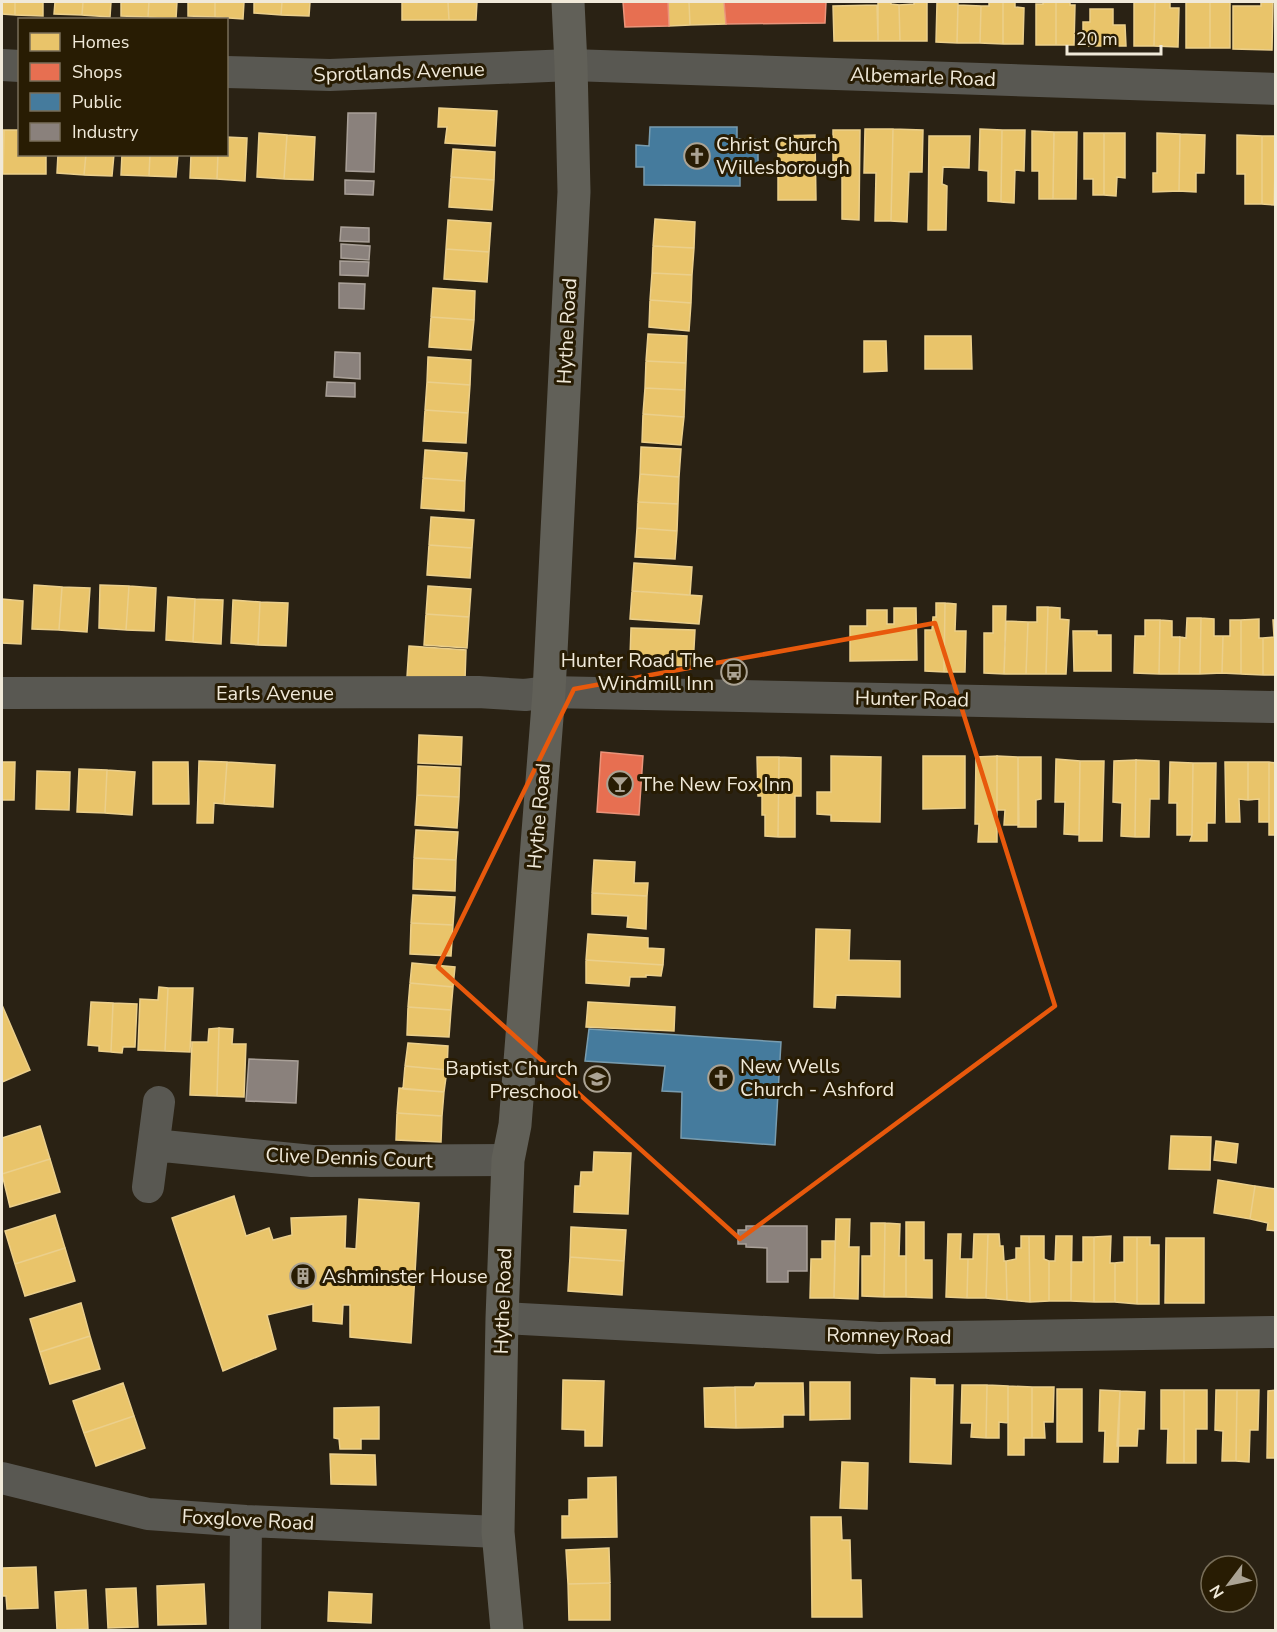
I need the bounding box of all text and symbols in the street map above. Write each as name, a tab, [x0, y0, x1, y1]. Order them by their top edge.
legend	[18, 18, 228, 156]
scale bar	[1067, 18, 1162, 56]
text: 20 m	[1076, 27, 1118, 51]
text: Homes	[72, 30, 129, 54]
street label: Sprotlands Avenue	[313, 56, 485, 88]
text: Shops	[72, 60, 122, 84]
street label: Albemarle Road	[850, 61, 996, 93]
text: Public	[72, 90, 122, 114]
text: Industry	[72, 120, 139, 144]
place label: Christ Church Willesborough	[716, 131, 850, 181]
church icon: Christ Church Willesborough	[682, 141, 712, 171]
street label: Hythe Road	[551, 277, 583, 385]
place label: Hunter Road The Windmill Inn	[561, 647, 714, 697]
bus stop icon: Hunter Road The Windmill Inn	[719, 657, 749, 687]
street label: Earls Avenue	[216, 680, 334, 707]
street label: Hunter Road	[855, 685, 969, 713]
street label: Hythe Road	[521, 762, 557, 870]
bar icon: The New Fox Inn	[605, 769, 635, 799]
place label: The New Fox Inn	[640, 771, 791, 798]
place label: New Wells Church - Ashford	[740, 1053, 894, 1103]
place label: Baptist Church Preschool	[445, 1055, 578, 1105]
church icon: New Wells Church - Ashford	[706, 1063, 736, 1093]
school or university icon: Baptist Church Preschool	[582, 1064, 612, 1094]
street label: Clive Dennis Court	[265, 1142, 434, 1174]
street label: Hythe Road	[488, 1247, 518, 1355]
building icon: Ashminster House	[288, 1261, 318, 1291]
place label: Ashminster House	[322, 1263, 488, 1290]
street label: Romney Road	[826, 1321, 952, 1351]
street label: Foxglove Road	[181, 1503, 315, 1537]
north arrow	[1199, 1554, 1259, 1614]
text: N	[1205, 1581, 1230, 1602]

